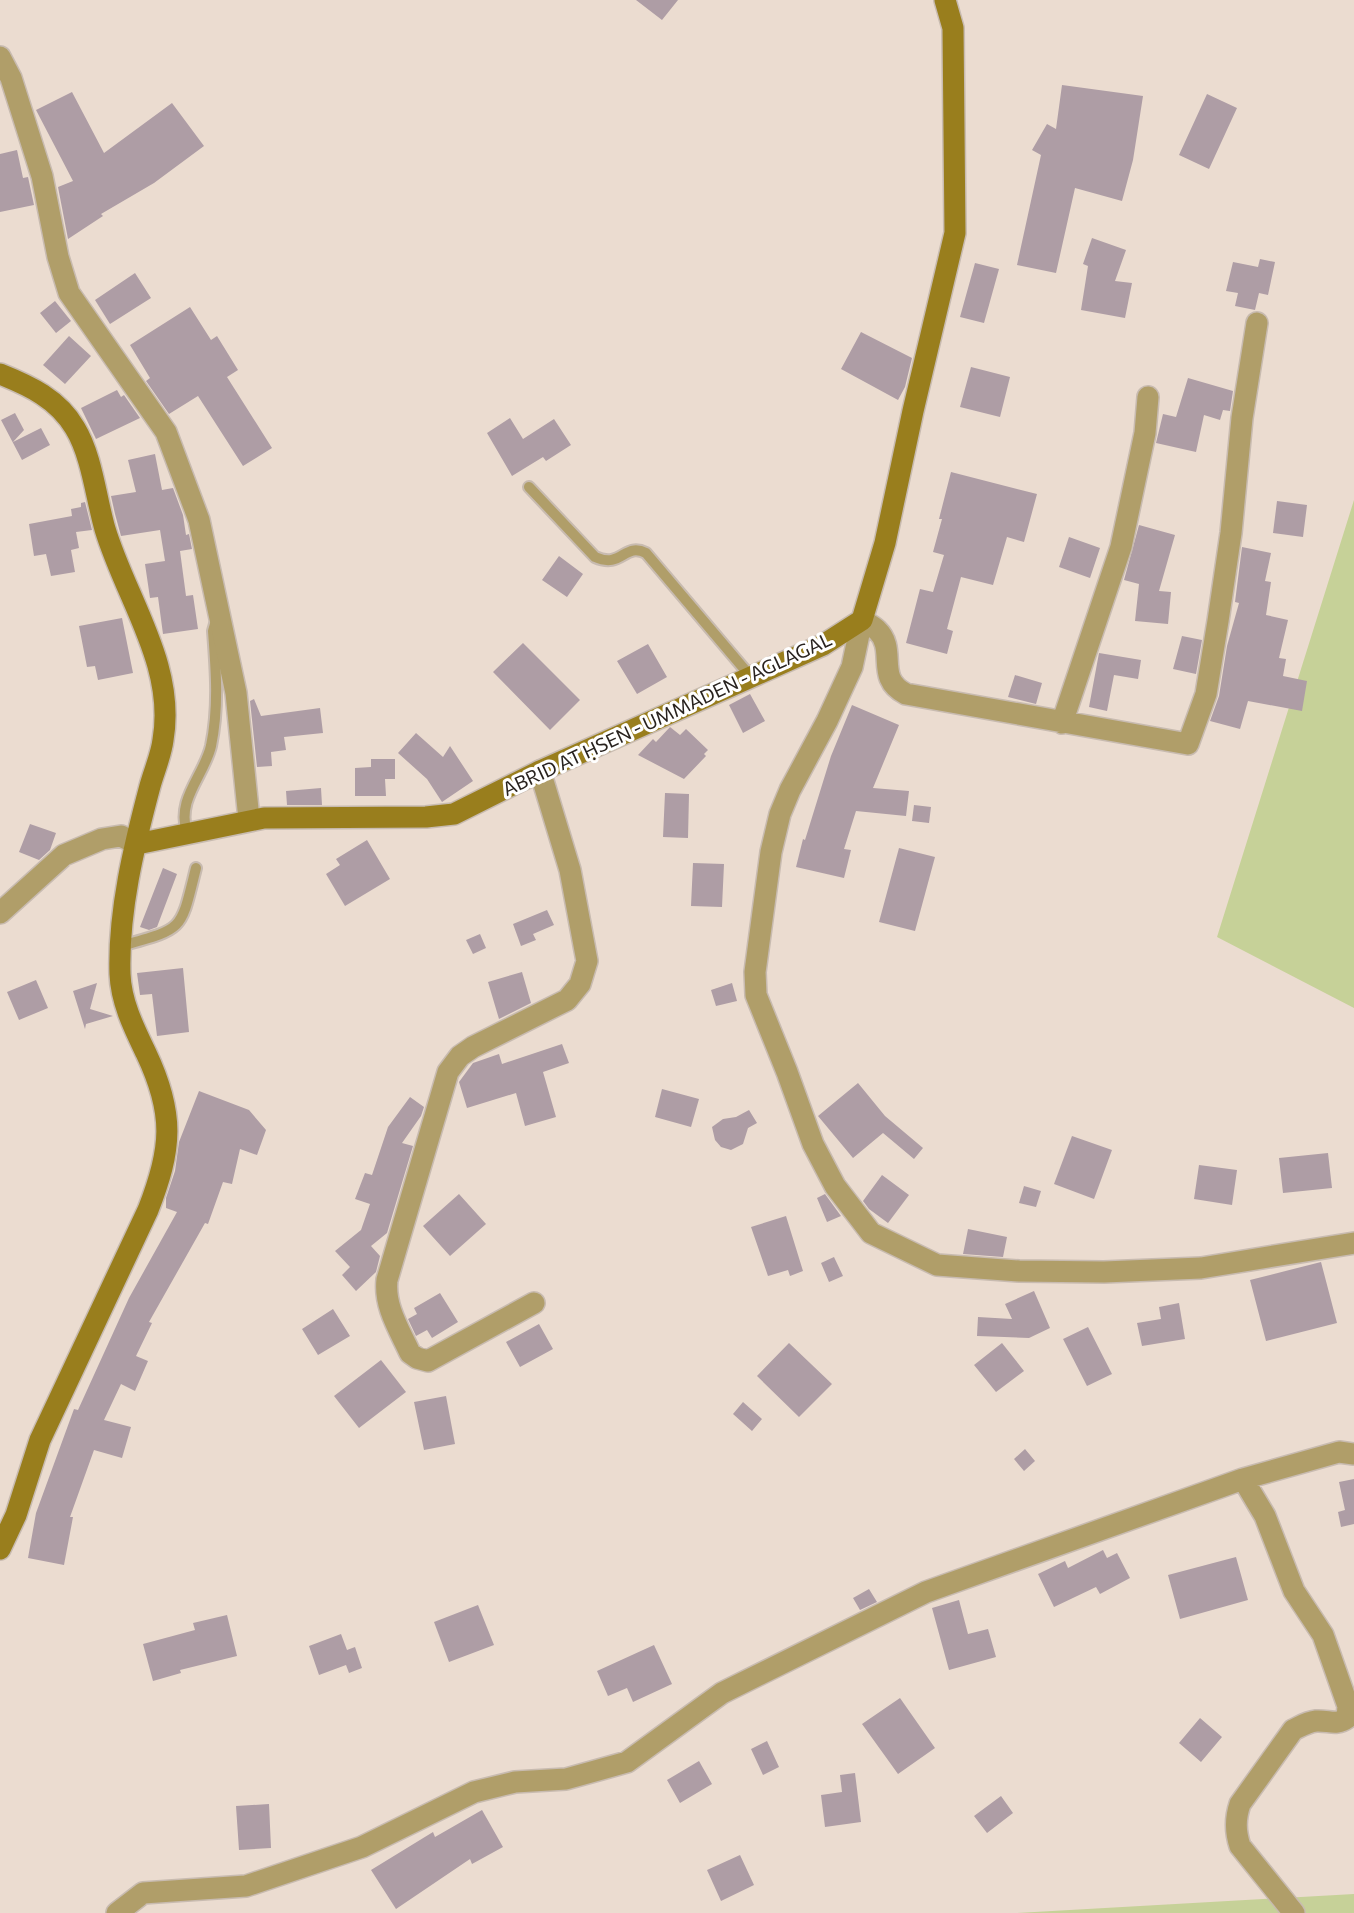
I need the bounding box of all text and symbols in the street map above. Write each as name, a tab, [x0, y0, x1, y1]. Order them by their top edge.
street label: ABRID AT ḤSEN - UMMADEN - AGLAGAL	[499, 627, 835, 800]

